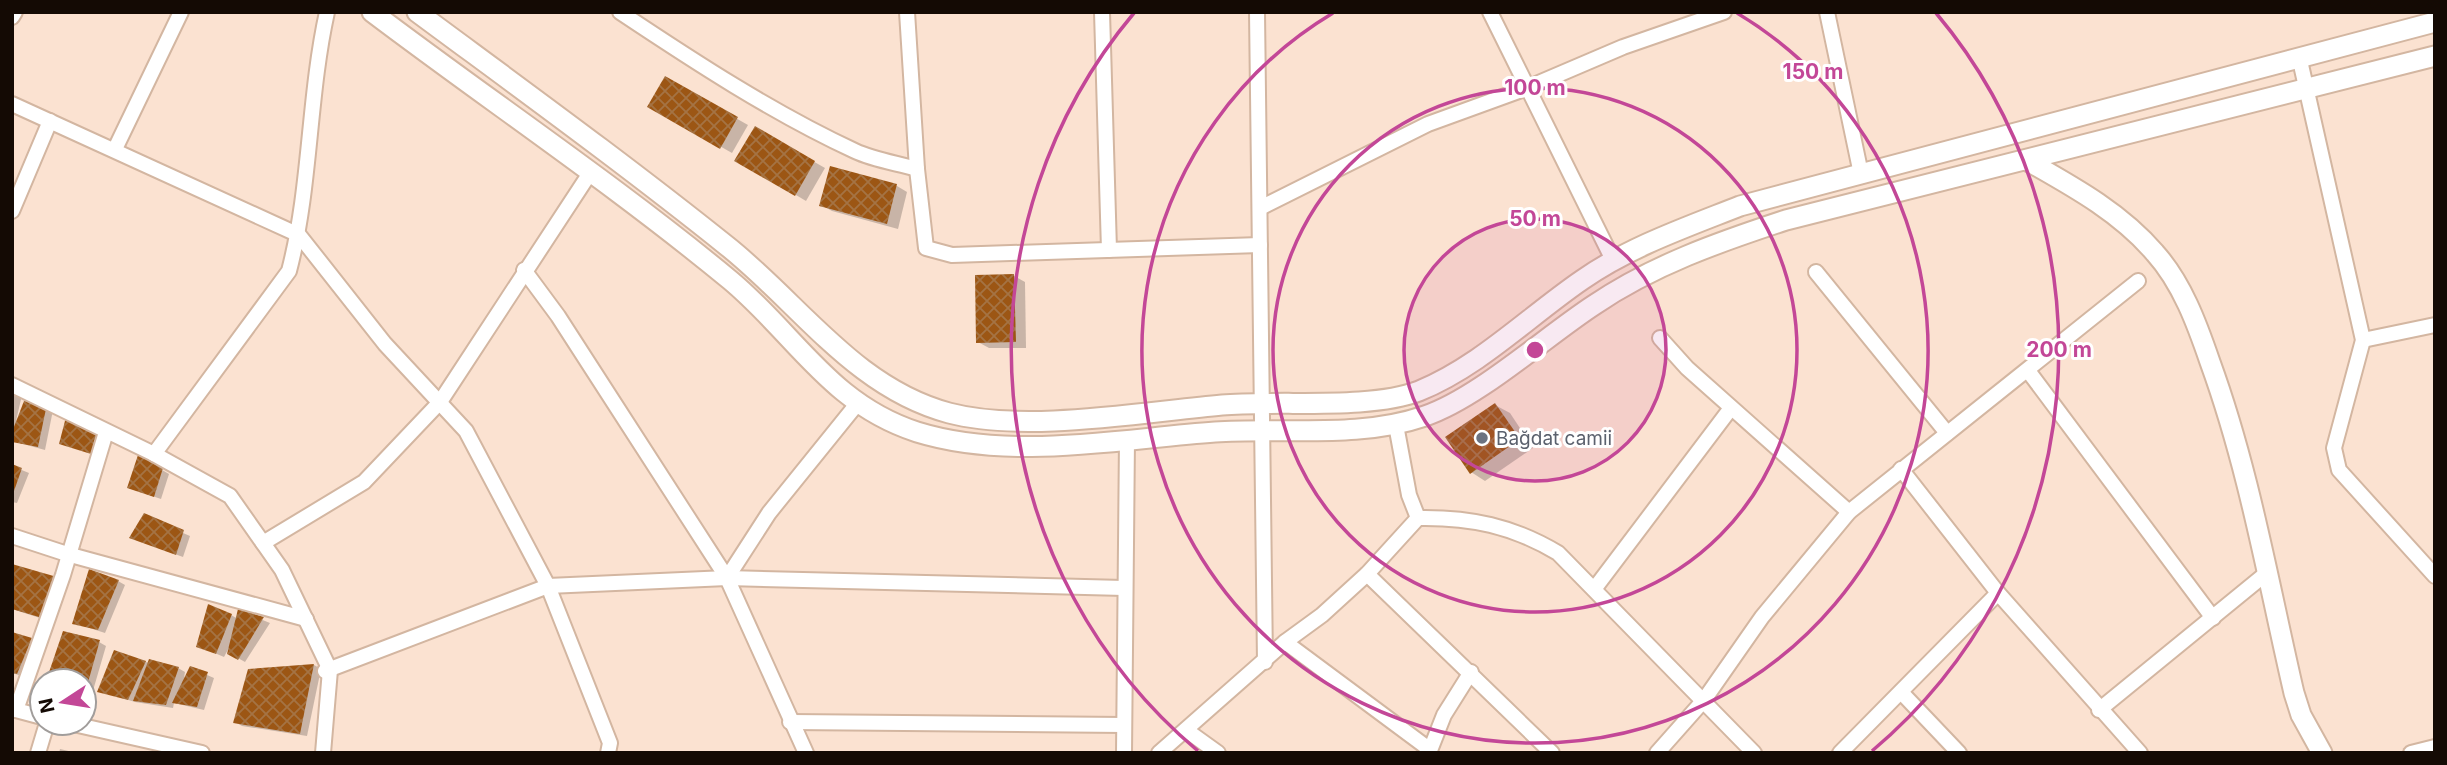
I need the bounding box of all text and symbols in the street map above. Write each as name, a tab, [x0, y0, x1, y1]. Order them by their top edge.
text: 150 m	[1783, 59, 1843, 84]
text: 100 m	[1504, 75, 1566, 100]
text: 50 m	[1509, 206, 1561, 231]
text: 200 m	[2026, 337, 2092, 362]
centre of rings	[1523, 338, 1547, 362]
place label: Bağdat camii	[1496, 427, 1612, 450]
marker: Bağdat camii	[1474, 430, 1490, 446]
north arrow	[28, 667, 98, 737]
text: N	[34, 696, 60, 715]

